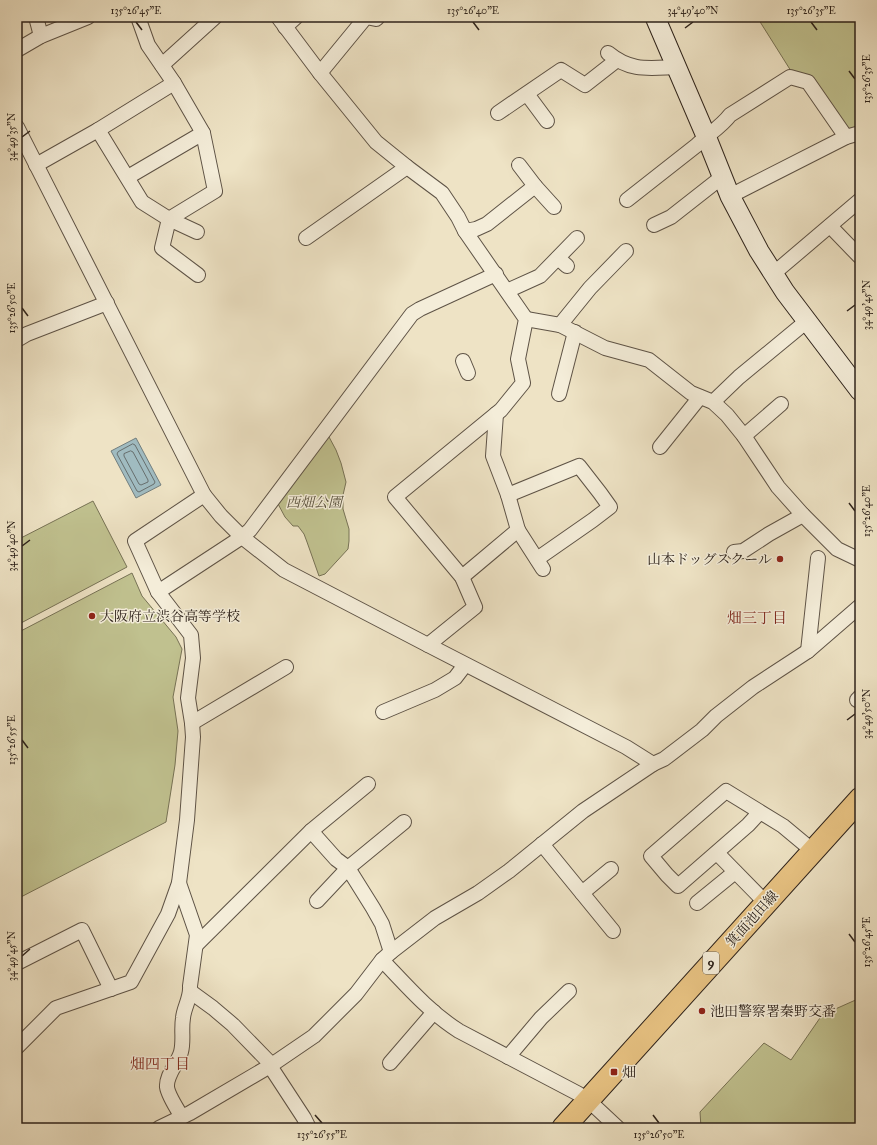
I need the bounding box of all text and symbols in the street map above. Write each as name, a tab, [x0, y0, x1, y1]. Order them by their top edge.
text: 135°26'45"E	[111, 5, 161, 17]
text: 135°26'40"E	[447, 5, 499, 17]
text: 34°49'40"N	[667, 5, 719, 17]
text: 135°26'35"E	[786, 5, 836, 17]
text: 135°26'35"E	[861, 54, 873, 104]
text: 34°49'35"N	[6, 112, 18, 161]
text: 34°49'45"N	[861, 279, 873, 330]
text: 135°26'50"E	[6, 282, 18, 334]
text: 135°26'40"E	[861, 485, 873, 537]
park label: 西畑公園	[286, 494, 344, 511]
text: 34°49'40"N	[6, 520, 18, 572]
place label: 山本ドッグスクール	[647, 551, 772, 568]
marker: 山本ドッグスクール	[775, 554, 785, 564]
place label: 大阪府立渋谷高等学校	[100, 608, 240, 625]
district label: 畑三丁目	[727, 609, 787, 627]
marker: 大阪府立渋谷高等学校	[87, 611, 97, 621]
text: 34°49'50"N	[861, 688, 873, 739]
text: 135°26'55"E	[6, 715, 18, 765]
street label: 箕面池田線	[722, 887, 782, 951]
text: 135°26'45"E	[861, 917, 873, 967]
text: 34°49'45"N	[6, 930, 18, 981]
road number: 9	[703, 952, 719, 974]
place label: 池田警察署秦野交番	[710, 1003, 836, 1020]
marker: 池田警察署秦野交番	[697, 1006, 707, 1016]
district label: 畑四丁目	[130, 1055, 190, 1073]
place label: 畑	[622, 1064, 636, 1081]
marker: 畑	[609, 1067, 619, 1077]
text: 135°26'55"E	[297, 1129, 347, 1141]
text: 135°26'50"E	[633, 1129, 685, 1141]

